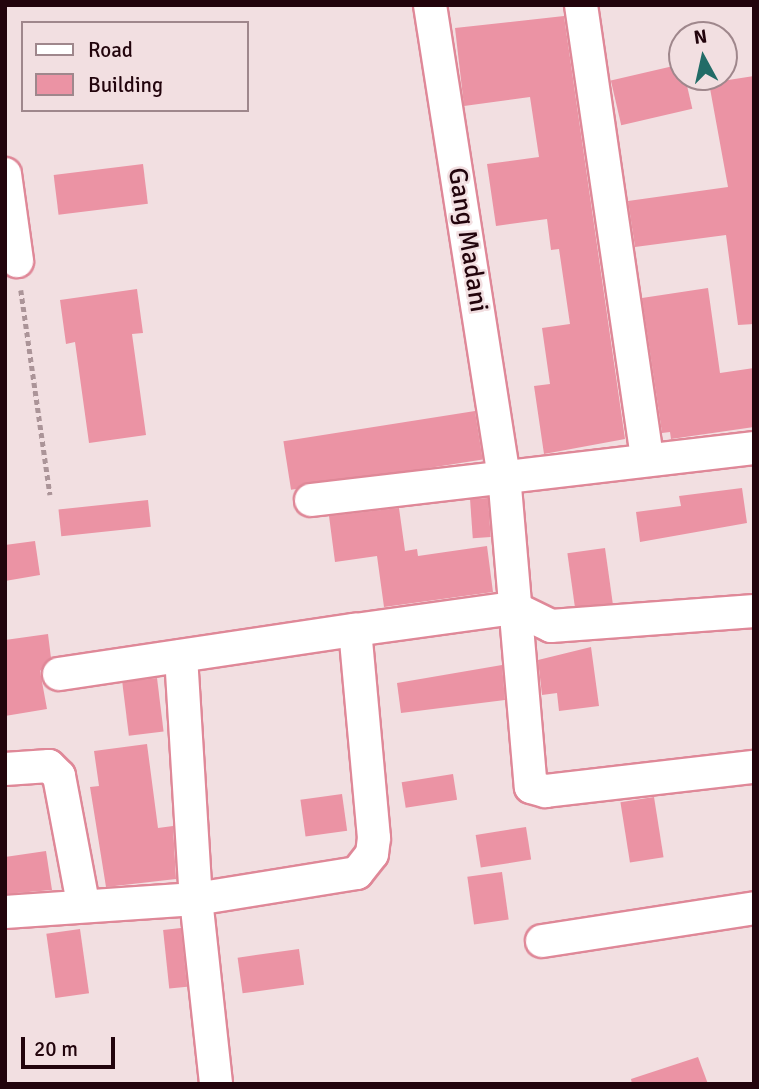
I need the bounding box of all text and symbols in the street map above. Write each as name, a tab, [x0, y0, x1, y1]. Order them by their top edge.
legend	[21, 21, 248, 112]
north arrow	[668, 21, 738, 91]
text: N	[692, 24, 709, 50]
text: Road	[88, 37, 133, 63]
text: Building	[88, 72, 163, 98]
street label: Gang Madani	[440, 166, 494, 314]
scale bar	[24, 1023, 119, 1066]
text: 20 m	[34, 1036, 78, 1062]

